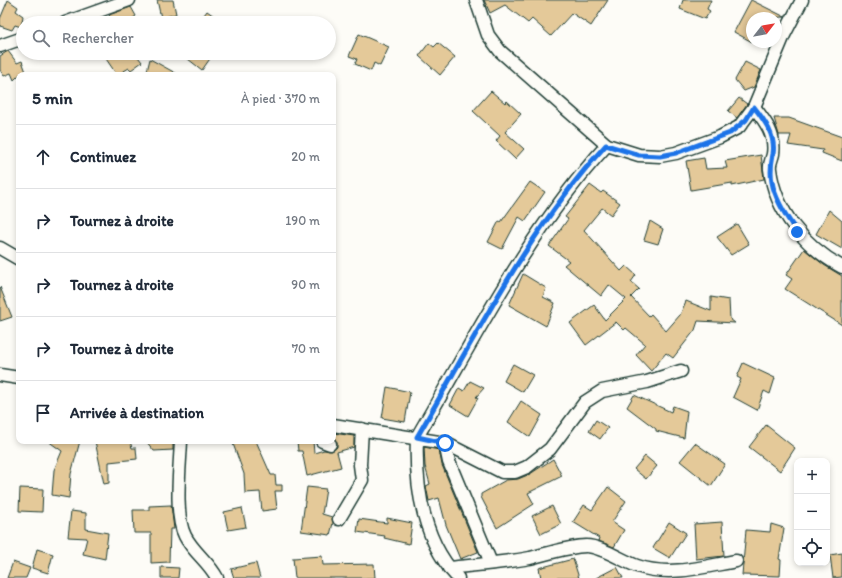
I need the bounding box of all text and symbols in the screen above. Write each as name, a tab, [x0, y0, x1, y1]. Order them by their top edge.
north arrow	[746, 12, 782, 48]
search box	[16, 16, 336, 60]
icon: search	[30, 27, 52, 49]
text: Rechercher	[62, 29, 134, 47]
text: 5 min	[32, 88, 72, 108]
text: À pied · 370 m	[241, 91, 320, 106]
icon: ahead	[32, 146, 54, 168]
text: Continuez	[70, 148, 136, 166]
text: 20 m	[291, 149, 320, 164]
icon: right	[32, 210, 54, 232]
text: Tournez à droite	[70, 212, 174, 230]
text: 190 m	[285, 213, 320, 228]
route end	[788, 223, 806, 241]
icon: right	[32, 274, 54, 296]
text: Tournez à droite	[70, 276, 174, 294]
text: 90 m	[291, 277, 320, 292]
icon: right	[32, 338, 54, 360]
text: Tournez à droite	[70, 340, 174, 358]
text: 70 m	[292, 341, 320, 356]
icon: arrive	[32, 402, 54, 424]
text: Arrivée à destination	[70, 404, 204, 422]
route start	[436, 434, 454, 452]
map controls	[794, 458, 830, 566]
button: +	[794, 458, 830, 494]
button: −	[794, 494, 830, 530]
button: locate	[794, 530, 830, 566]

